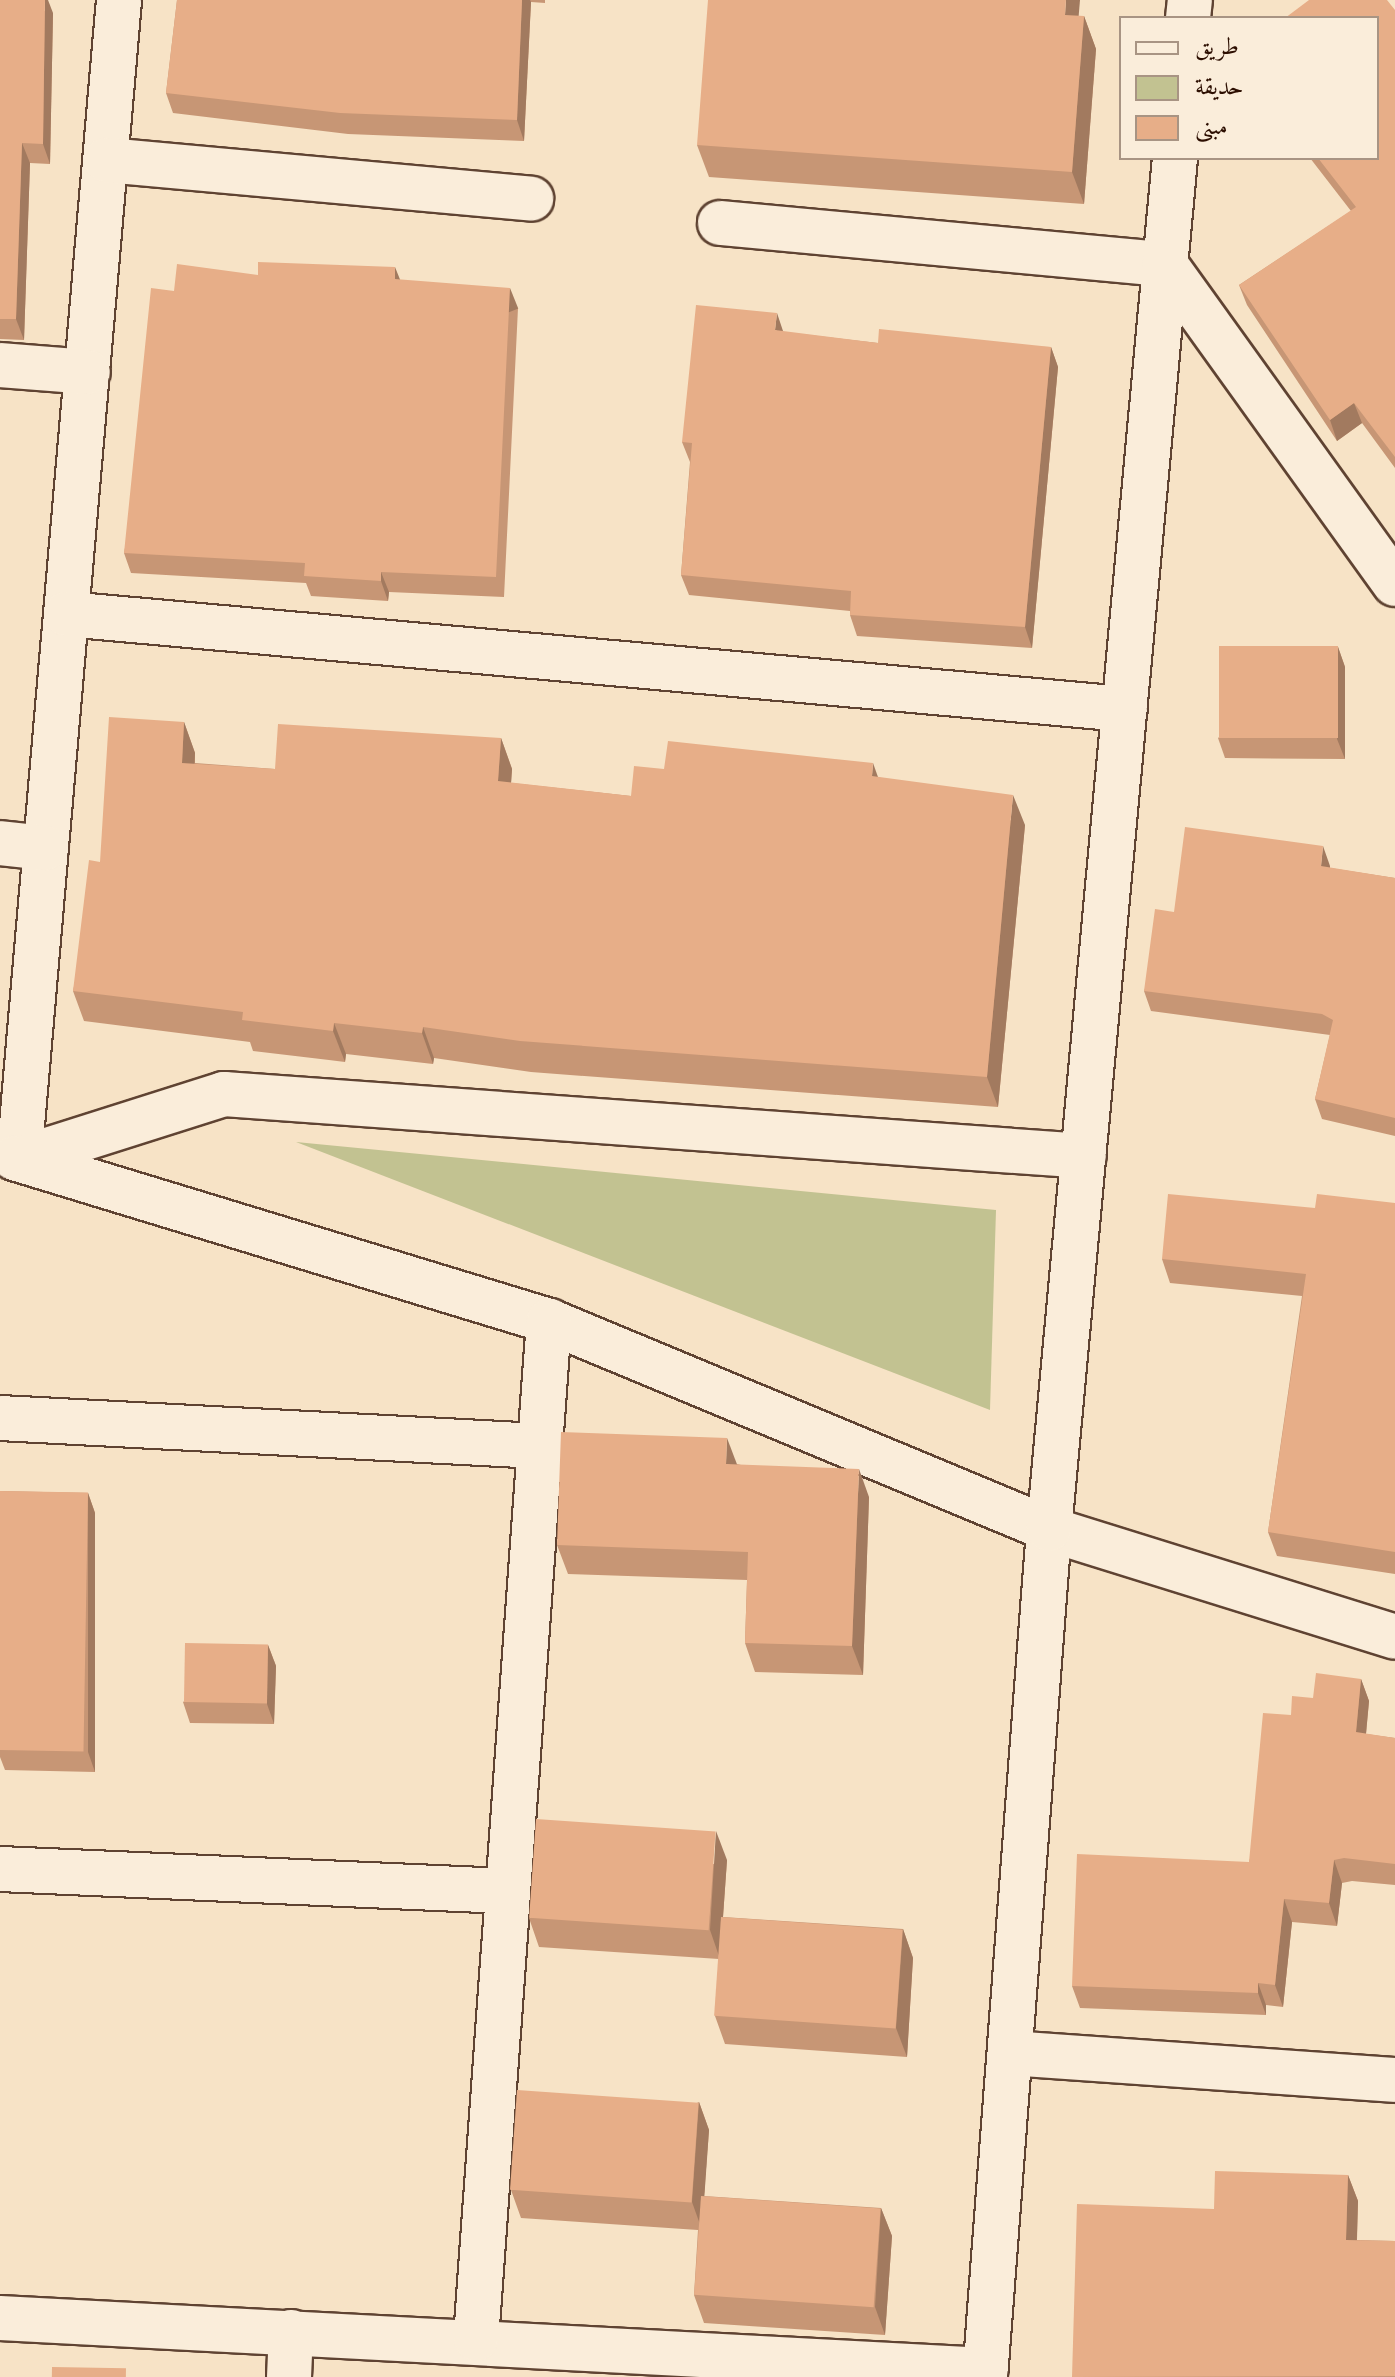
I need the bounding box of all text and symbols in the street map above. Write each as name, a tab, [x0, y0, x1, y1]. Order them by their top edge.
legend	[1119, 16, 1379, 160]
text: طريق	[1195, 32, 1239, 63]
text: حديقة	[1195, 72, 1244, 103]
text: مبنى	[1195, 112, 1228, 143]

